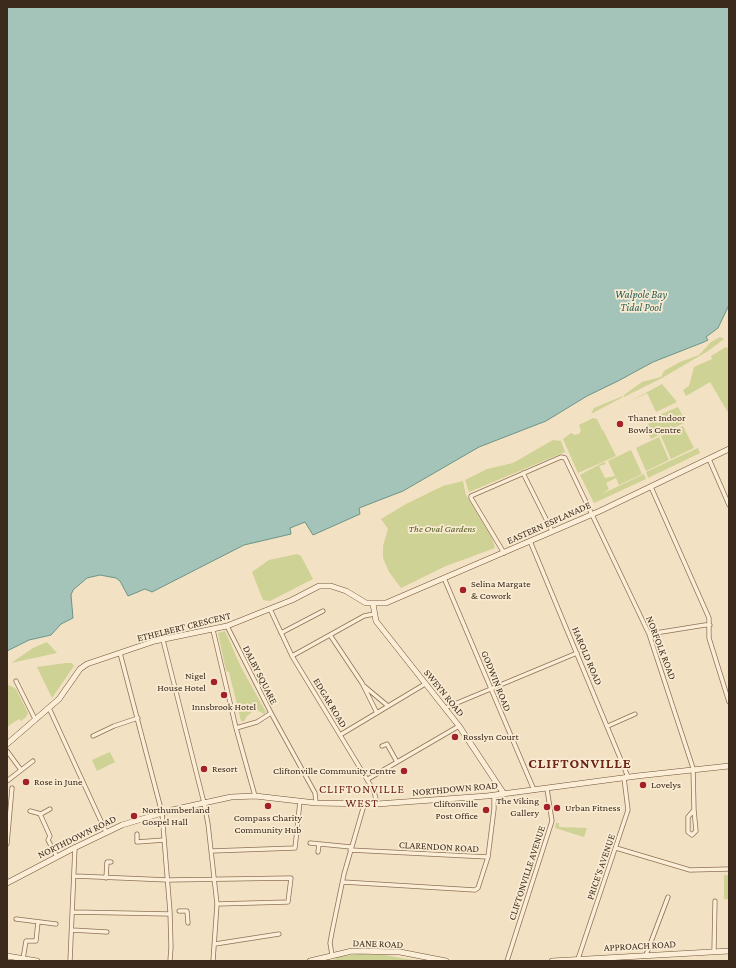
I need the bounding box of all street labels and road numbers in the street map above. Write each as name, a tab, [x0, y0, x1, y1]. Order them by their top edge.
street label: EASTERN ESPLANADE	[505, 499, 593, 547]
street label: ETHELBERT CRESCENT	[136, 610, 232, 644]
street label: NORFOLK ROAD	[643, 614, 679, 682]
street label: HAROLD ROAD	[569, 625, 605, 687]
street label: DALBY SQUARE	[240, 644, 280, 706]
street label: GODWIN ROAD	[478, 649, 514, 713]
street label: SWEYN ROAD	[421, 667, 467, 719]
street label: EDGAR ROAD	[310, 676, 350, 730]
street label: NORTHDOWN ROAD	[412, 779, 498, 799]
street label: NORTHDOWN ROAD	[36, 813, 118, 861]
street label: CLIFTONVILLE AVENUE	[506, 824, 548, 922]
street label: PRICE'S AVENUE	[584, 832, 618, 902]
street label: CLARENDON ROAD	[399, 839, 479, 855]
street label: DANE ROAD	[352, 937, 404, 951]
street label: APPROACH ROAD	[604, 938, 676, 954]

